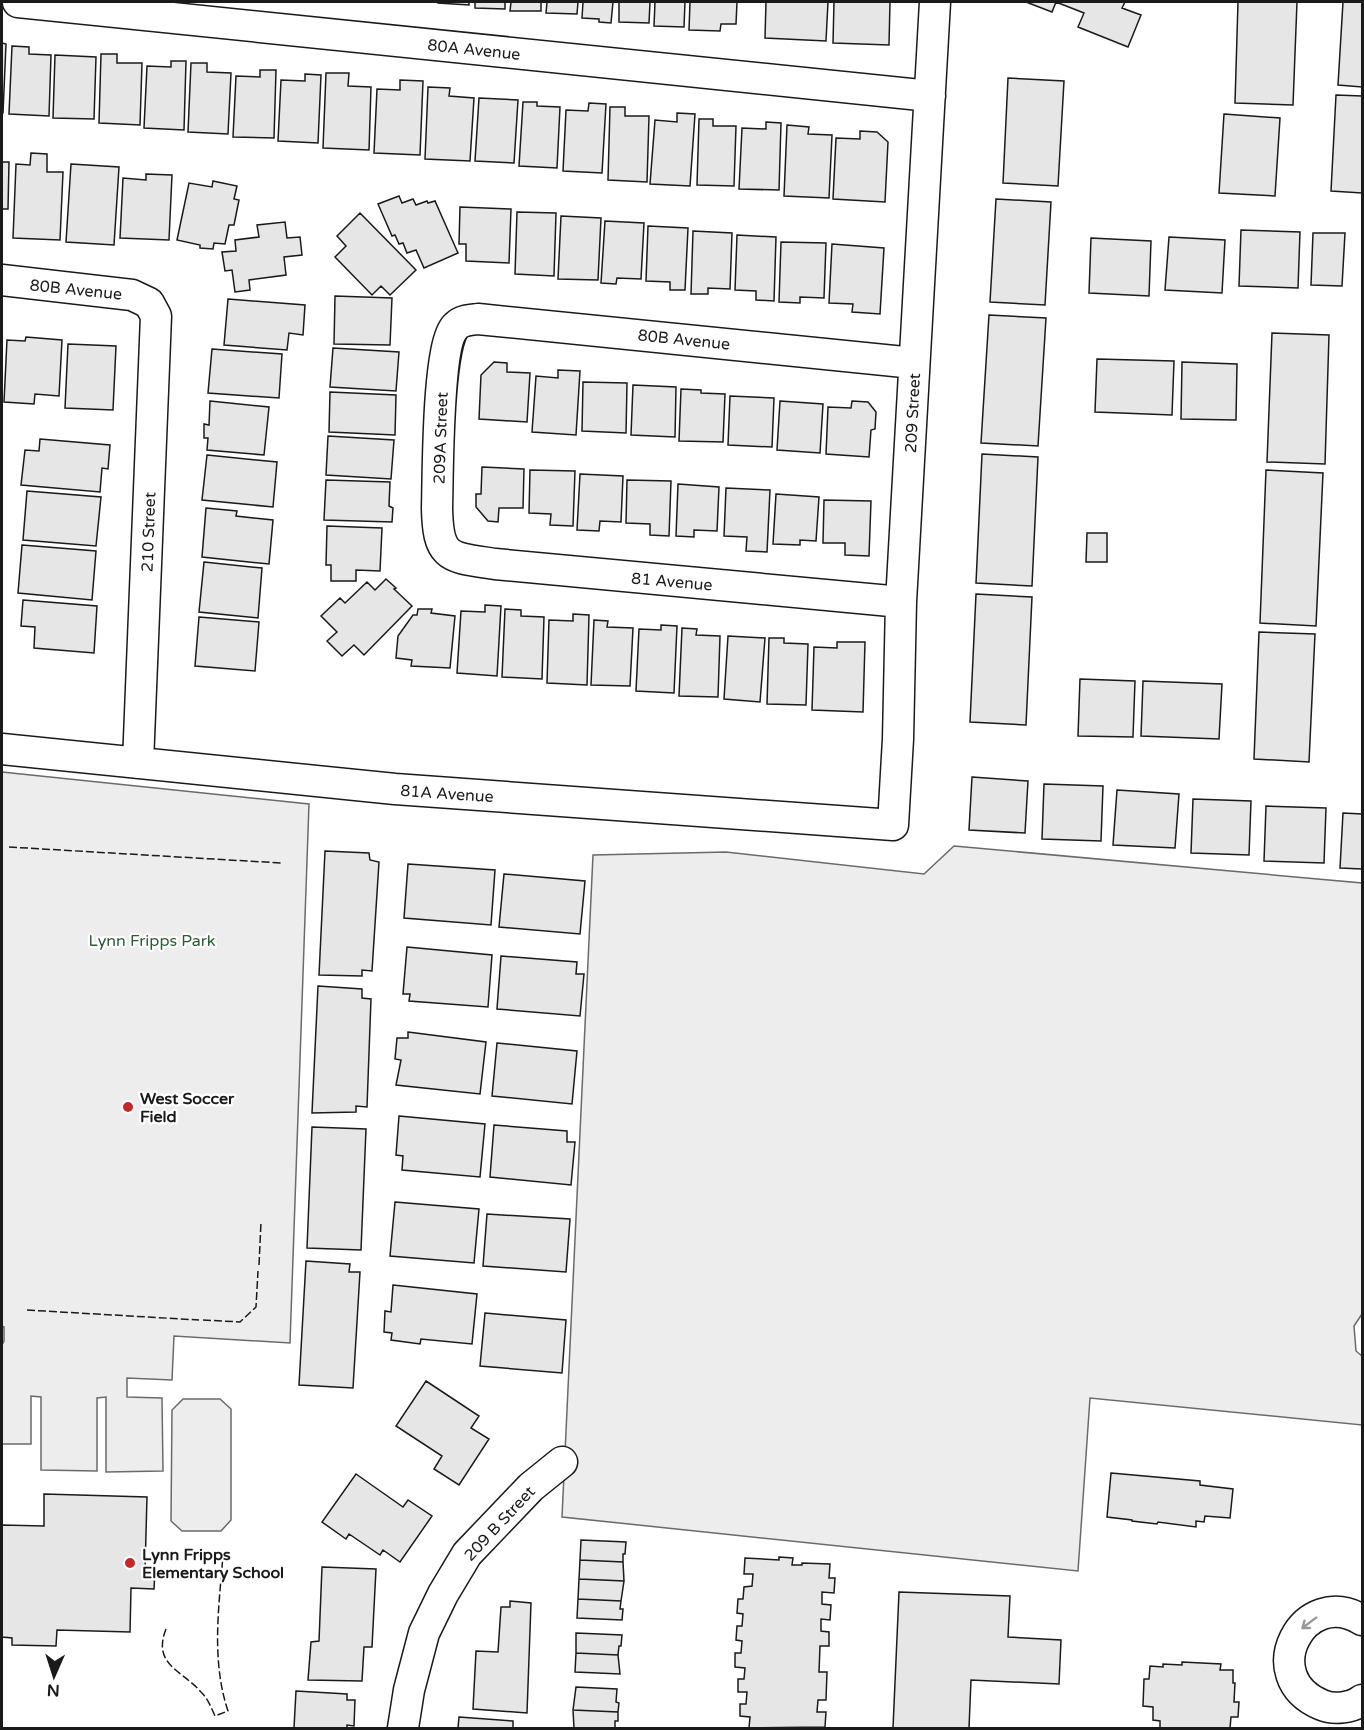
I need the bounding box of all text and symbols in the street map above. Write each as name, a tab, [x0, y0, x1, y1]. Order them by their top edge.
street label: 80A Avenue	[426, 35, 521, 65]
street label: 80B Avenue	[29, 275, 123, 305]
street label: 80B Avenue	[637, 325, 731, 355]
street label: 209 Street	[901, 373, 925, 454]
street label: 209A Street	[429, 392, 453, 484]
street label: 210 Street	[138, 492, 160, 572]
street label: 81 Avenue	[630, 568, 713, 596]
street label: 81A Avenue	[400, 781, 494, 807]
park label: Lynn Fripps Park	[88, 931, 216, 951]
place label: West Soccer Field	[140, 1089, 235, 1127]
marker: West Soccer Field	[121, 1100, 135, 1114]
street label: 209 B Street	[460, 1482, 540, 1565]
place label: Lynn Fripps Elementary School	[142, 1545, 284, 1583]
marker: Lynn Fripps Elementary School	[123, 1556, 137, 1570]
one-way arrow	[1301, 1617, 1317, 1629]
north arrow	[24, 1646, 84, 1706]
text: N	[46, 1680, 60, 1700]

